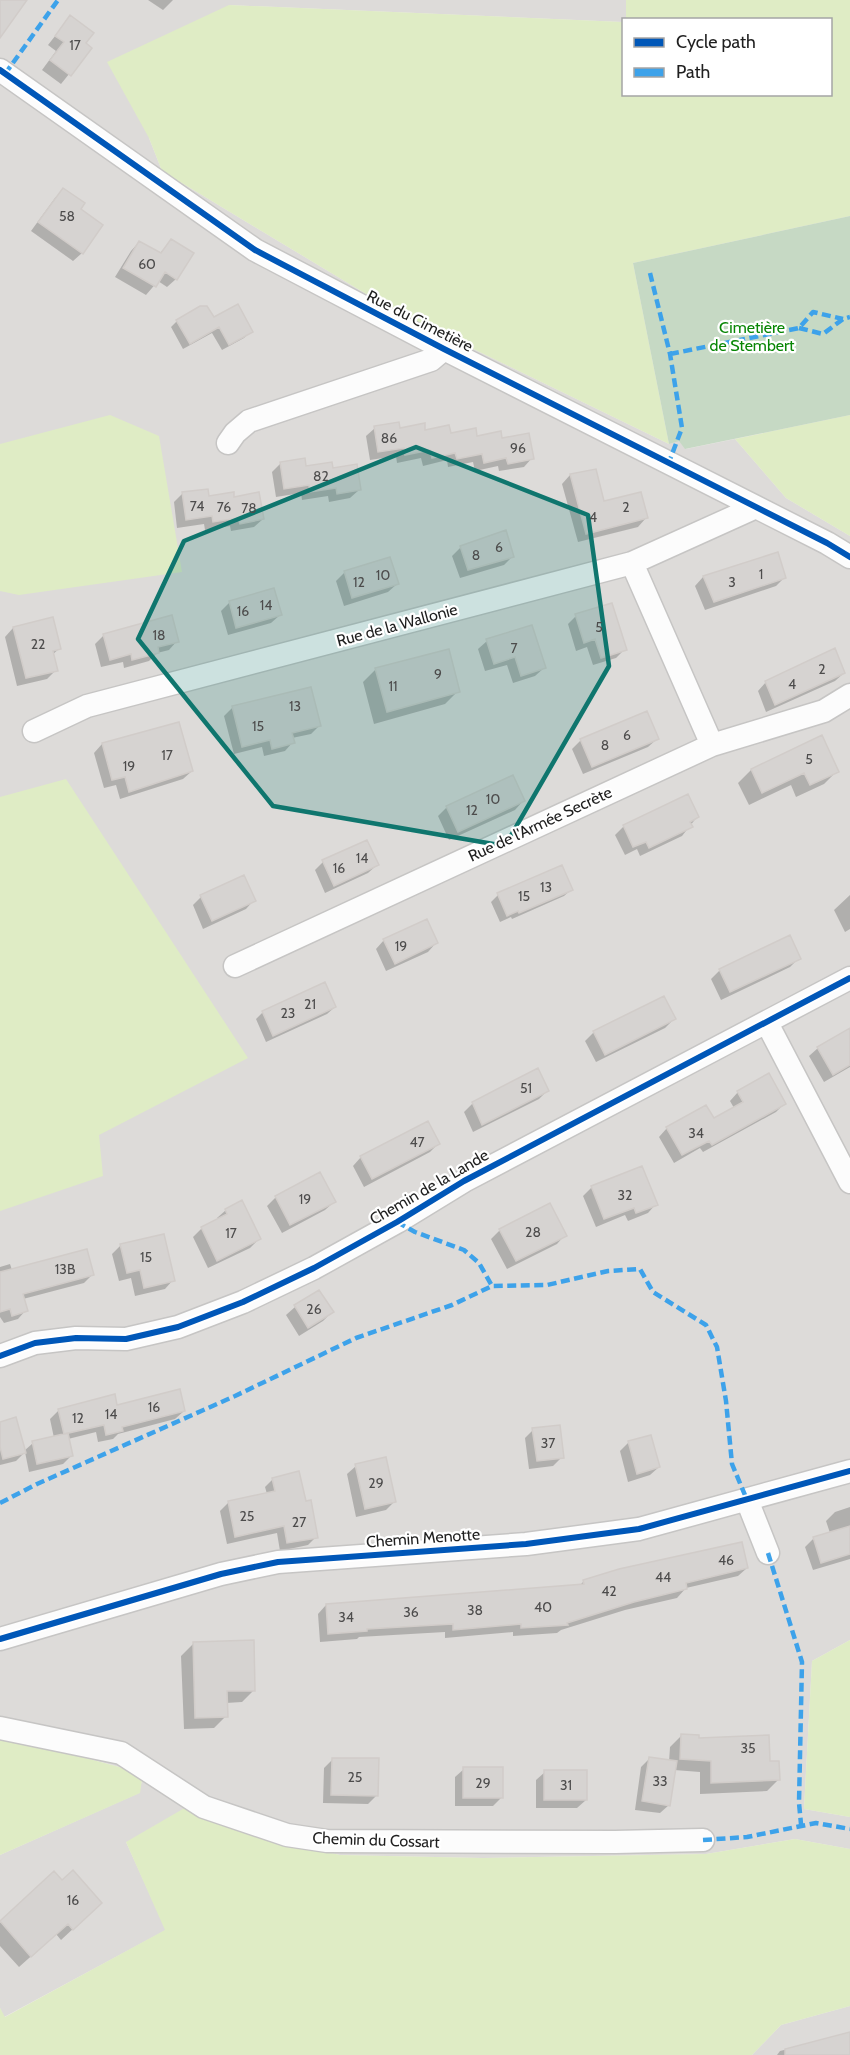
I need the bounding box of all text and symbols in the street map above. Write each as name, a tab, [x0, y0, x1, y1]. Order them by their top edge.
legend	[622, 18, 832, 96]
text: Cycle path	[676, 31, 756, 53]
house number: 17	[69, 36, 81, 54]
text: Path	[676, 61, 710, 83]
house number: 58	[59, 207, 75, 225]
house number: 60	[138, 255, 156, 273]
street label: Rue du Cimetière	[364, 286, 476, 356]
park label: Cimetière de Stembert	[710, 318, 795, 355]
house number: 86	[381, 429, 397, 447]
house number: 96	[510, 439, 526, 457]
house number: 82	[313, 467, 329, 485]
house number: 74	[190, 497, 204, 515]
house number: 76	[217, 498, 231, 516]
house number: 2	[622, 498, 630, 516]
house number: 78	[241, 499, 257, 517]
house number: 4	[589, 508, 597, 526]
house number: 6	[495, 538, 503, 556]
house number: 8	[472, 546, 480, 564]
house number: 1	[759, 565, 763, 583]
house number: 10	[376, 566, 390, 584]
house number: 12	[353, 573, 365, 591]
house number: 3	[728, 573, 736, 591]
house number: 14	[260, 596, 272, 614]
street label: Rue de la Wallonie	[334, 600, 460, 650]
house number: 16	[237, 602, 249, 620]
house number: 5	[595, 618, 603, 636]
house number: 18	[152, 626, 166, 644]
house number: 22	[31, 635, 45, 653]
house number: 7	[510, 639, 518, 657]
house number: 2	[818, 660, 826, 678]
house number: 9	[434, 665, 442, 683]
house number: 4	[788, 675, 796, 693]
house number: 11	[388, 677, 398, 695]
house number: 13	[289, 697, 301, 715]
house number: 15	[252, 717, 264, 735]
house number: 6	[623, 726, 631, 744]
house number: 8	[601, 736, 609, 754]
house number: 17	[161, 746, 173, 764]
house number: 5	[805, 750, 813, 768]
house number: 19	[123, 757, 135, 775]
street label: Rue de l'Armée Secrète	[465, 782, 615, 866]
house number: 10	[486, 790, 500, 808]
house number: 12	[466, 801, 478, 819]
house number: 14	[356, 849, 368, 867]
house number: 16	[333, 859, 345, 877]
house number: 13	[540, 878, 552, 896]
house number: 15	[518, 887, 530, 905]
house number: 19	[395, 937, 407, 955]
house number: 21	[304, 995, 316, 1013]
house number: 23	[281, 1004, 295, 1022]
house number: 51	[520, 1079, 532, 1097]
house number: 34	[688, 1124, 704, 1142]
house number: 47	[409, 1133, 425, 1151]
street label: Chemin de la Lande	[366, 1145, 492, 1229]
house number: 32	[618, 1186, 632, 1204]
house number: 19	[299, 1190, 311, 1208]
house number: 28	[525, 1223, 541, 1241]
house number: 17	[225, 1224, 237, 1242]
house number: 15	[140, 1248, 152, 1266]
house number: 13B	[55, 1260, 75, 1278]
house number: 26	[306, 1300, 322, 1318]
house number: 16	[148, 1398, 160, 1416]
house number: 14	[105, 1405, 117, 1423]
house number: 12	[72, 1409, 84, 1427]
house number: 37	[541, 1434, 555, 1452]
house number: 29	[368, 1474, 384, 1492]
house number: 25	[240, 1507, 254, 1525]
house number: 27	[292, 1513, 306, 1531]
street label: Chemin Menotte	[365, 1525, 481, 1551]
house number: 46	[718, 1551, 734, 1569]
house number: 44	[655, 1568, 671, 1586]
house number: 42	[601, 1582, 617, 1600]
house number: 40	[534, 1598, 552, 1616]
house number: 38	[467, 1601, 483, 1619]
house number: 36	[403, 1603, 419, 1621]
house number: 34	[338, 1608, 354, 1626]
house number: 35	[740, 1739, 756, 1757]
house number: 25	[348, 1768, 362, 1786]
house number: 33	[652, 1772, 668, 1790]
house number: 29	[475, 1774, 491, 1792]
house number: 31	[560, 1776, 572, 1794]
street label: Chemin du Cossart	[312, 1828, 441, 1852]
house number: 16	[67, 1891, 79, 1909]

